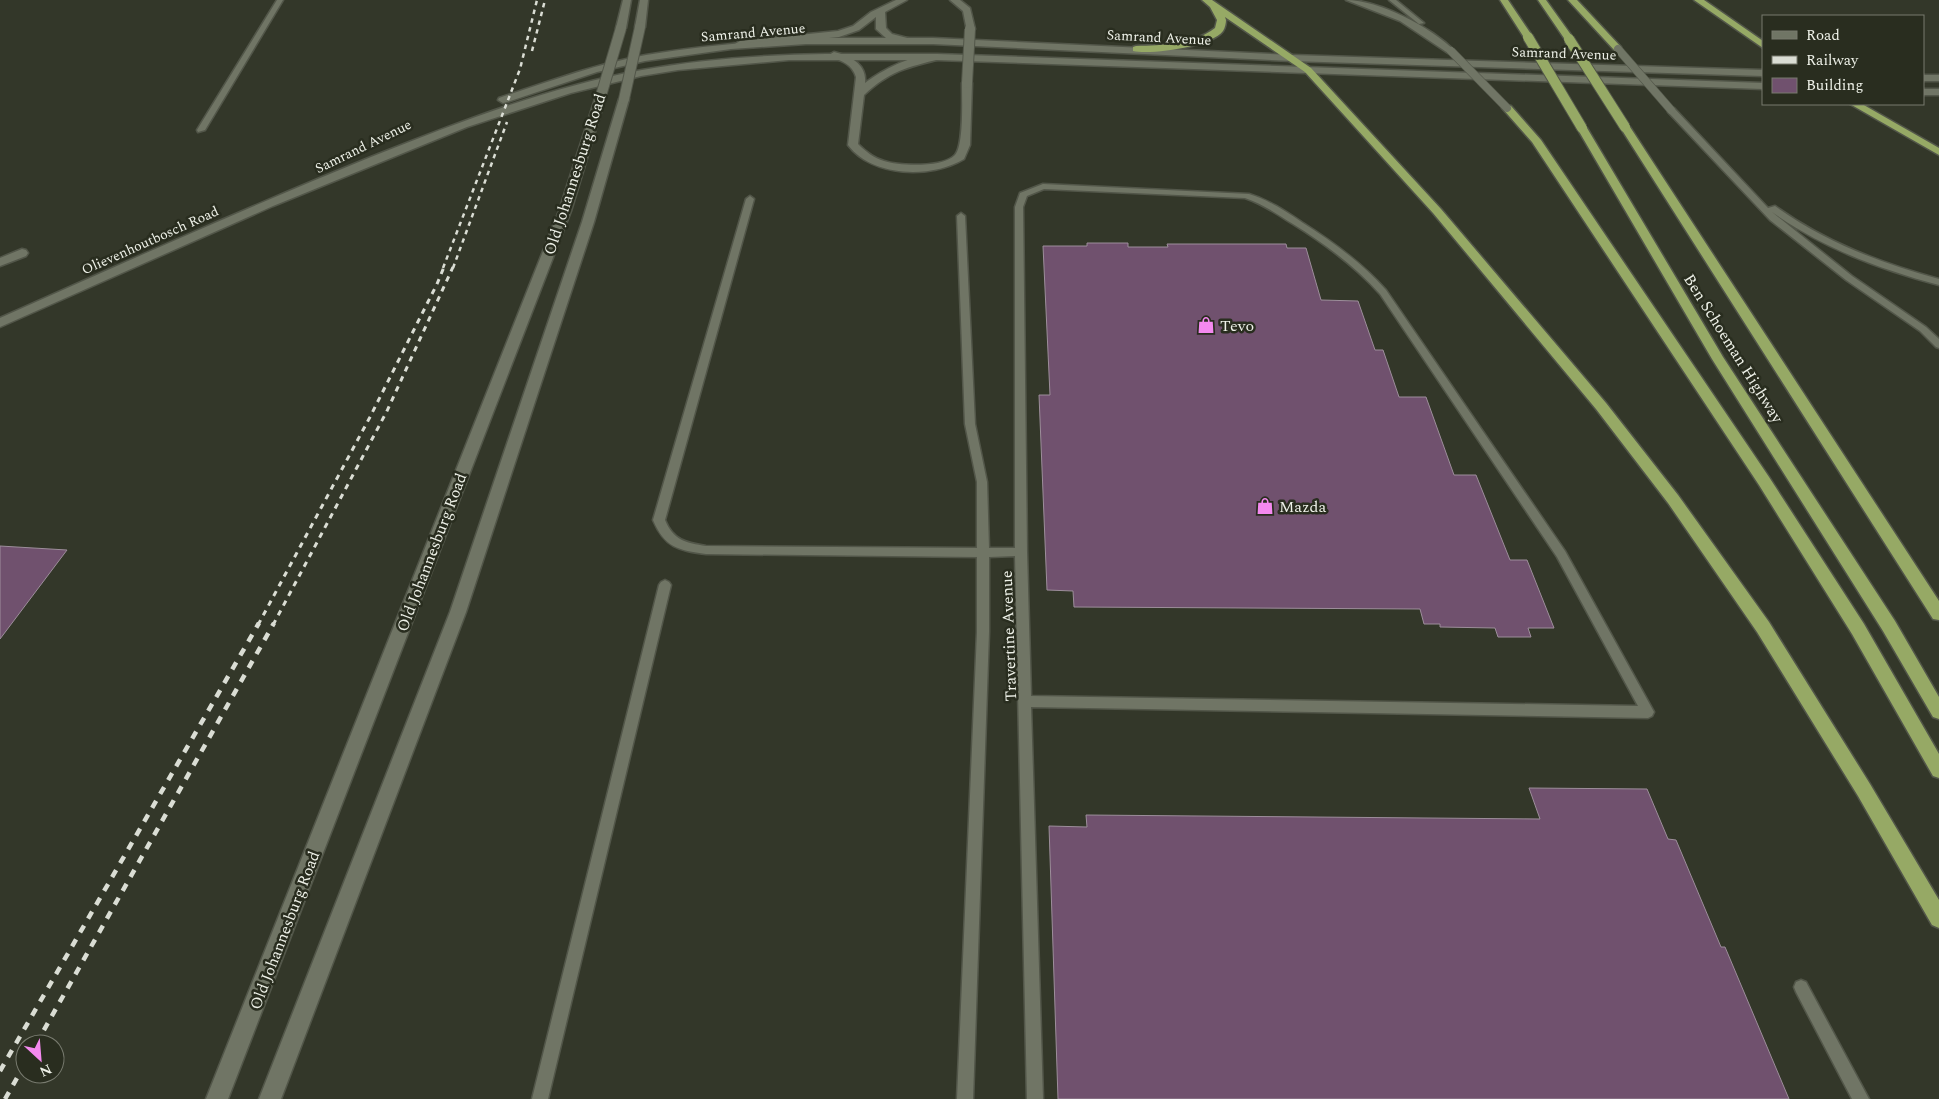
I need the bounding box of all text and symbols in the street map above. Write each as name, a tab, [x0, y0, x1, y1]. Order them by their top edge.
legend	[1762, 15, 1924, 105]
street label: Samrand Avenue	[700, 17, 806, 48]
street label: Samrand Avenue	[1106, 24, 1212, 51]
text: Road	[1806, 24, 1840, 47]
street label: Samrand Avenue	[1511, 41, 1617, 66]
text: Railway	[1806, 49, 1859, 72]
text: Building	[1806, 74, 1863, 97]
street label: Old Johannesburg Road	[538, 90, 612, 258]
street label: Samrand Avenue	[311, 114, 415, 179]
street label: Olievenhoutbosch Road	[78, 201, 222, 280]
street label: Ben Schoeman Highway	[1677, 269, 1790, 429]
place label: Tevo	[1220, 314, 1254, 338]
shop icon: Tevo	[1196, 315, 1216, 335]
street label: Old Johannesburg Road	[391, 469, 473, 635]
place label: Mazda	[1279, 495, 1327, 519]
shop icon: Mazda	[1255, 496, 1275, 516]
street label: Travertine Avenue	[995, 570, 1023, 702]
street label: Old Johannesburg Road	[244, 847, 326, 1013]
north arrow	[15, 1034, 65, 1084]
text: N	[36, 1058, 55, 1082]

